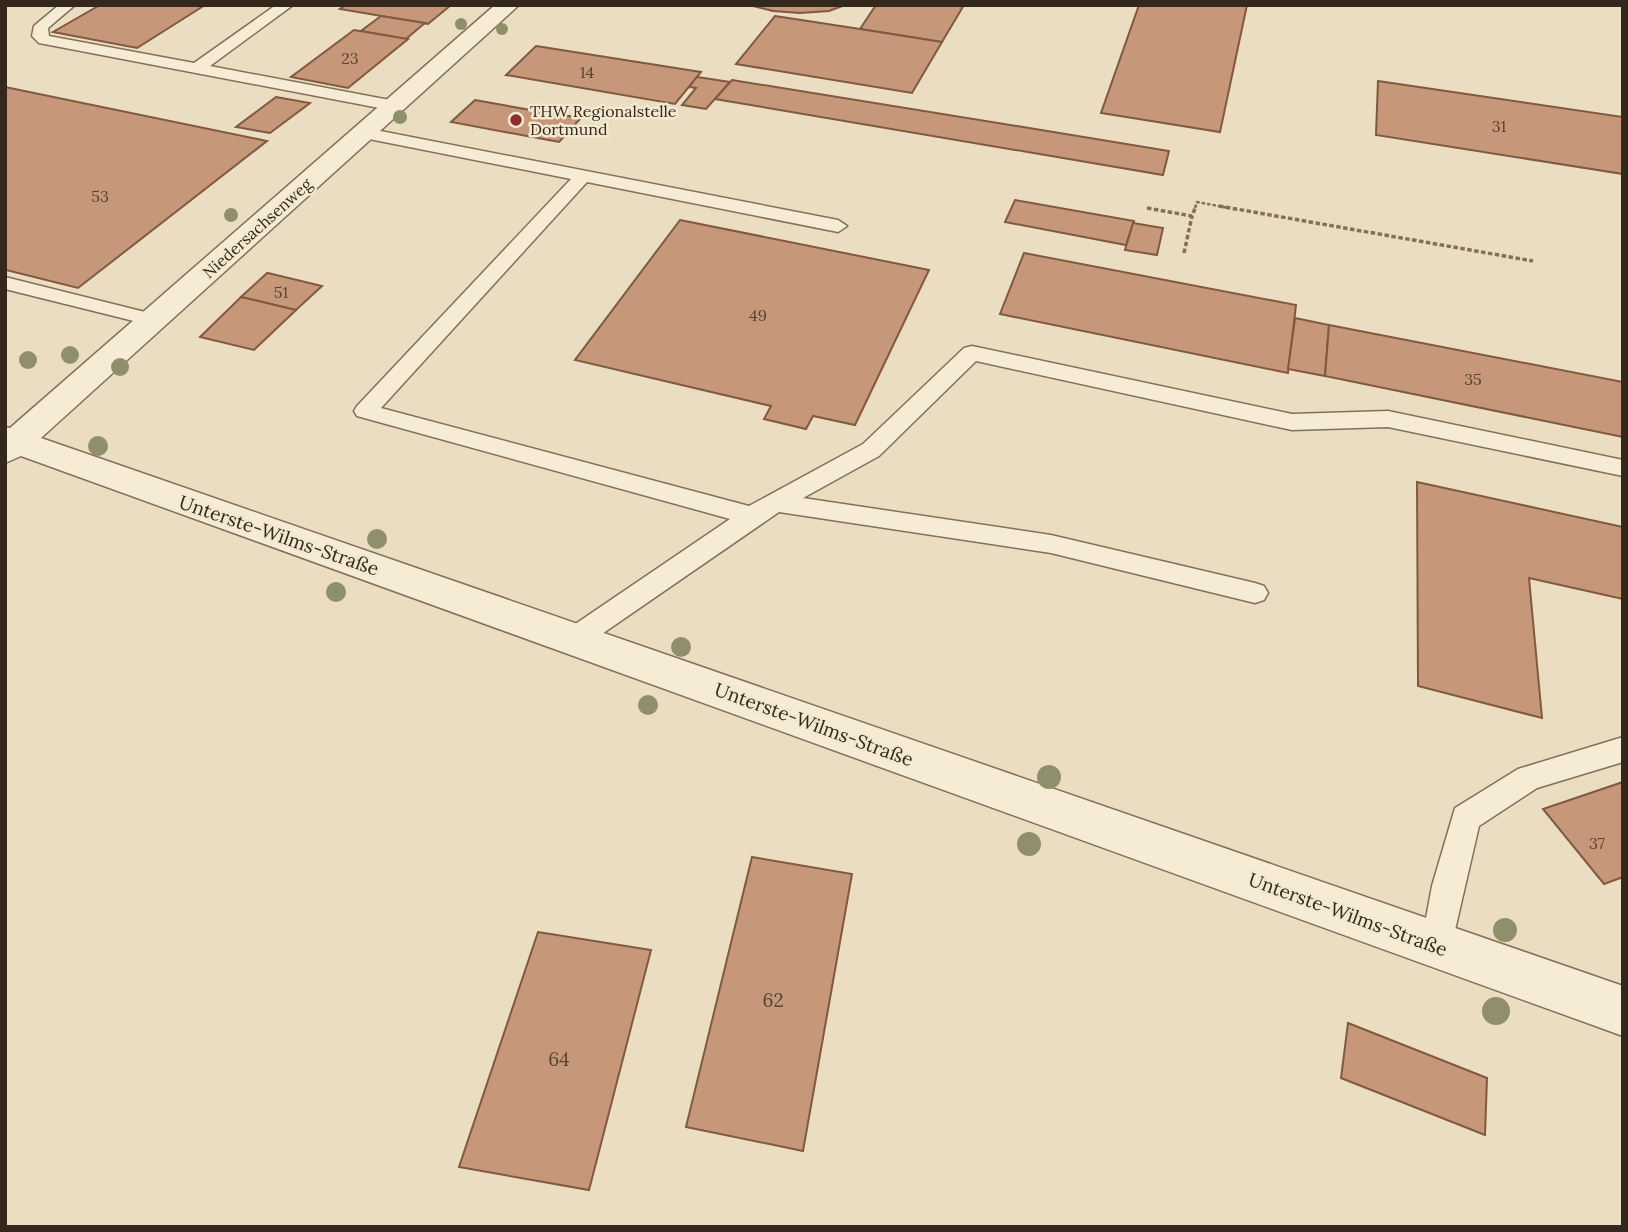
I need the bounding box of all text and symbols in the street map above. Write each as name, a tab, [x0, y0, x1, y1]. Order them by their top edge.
house number: 23	[341, 48, 359, 68]
house number: 14	[580, 62, 595, 82]
place label: THW Regionalstelle Dortmund	[530, 101, 677, 139]
marker: THW Regionalstelle Dortmund	[508, 112, 524, 128]
house number: 31	[1492, 116, 1507, 136]
street label: Niedersachsenweg	[198, 173, 317, 282]
house number: 53	[91, 186, 109, 206]
house number: 51	[274, 282, 288, 302]
house number: 49	[749, 305, 767, 325]
house number: 35	[1464, 369, 1482, 389]
street label: Unterste-Wilms-Straße	[176, 490, 382, 580]
street label: Unterste-Wilms-Straße	[711, 677, 917, 771]
house number: 37	[1589, 833, 1606, 853]
street label: Unterste-Wilms-Straße	[1245, 867, 1451, 961]
house number: 62	[762, 988, 784, 1012]
house number: 64	[548, 1047, 570, 1071]

